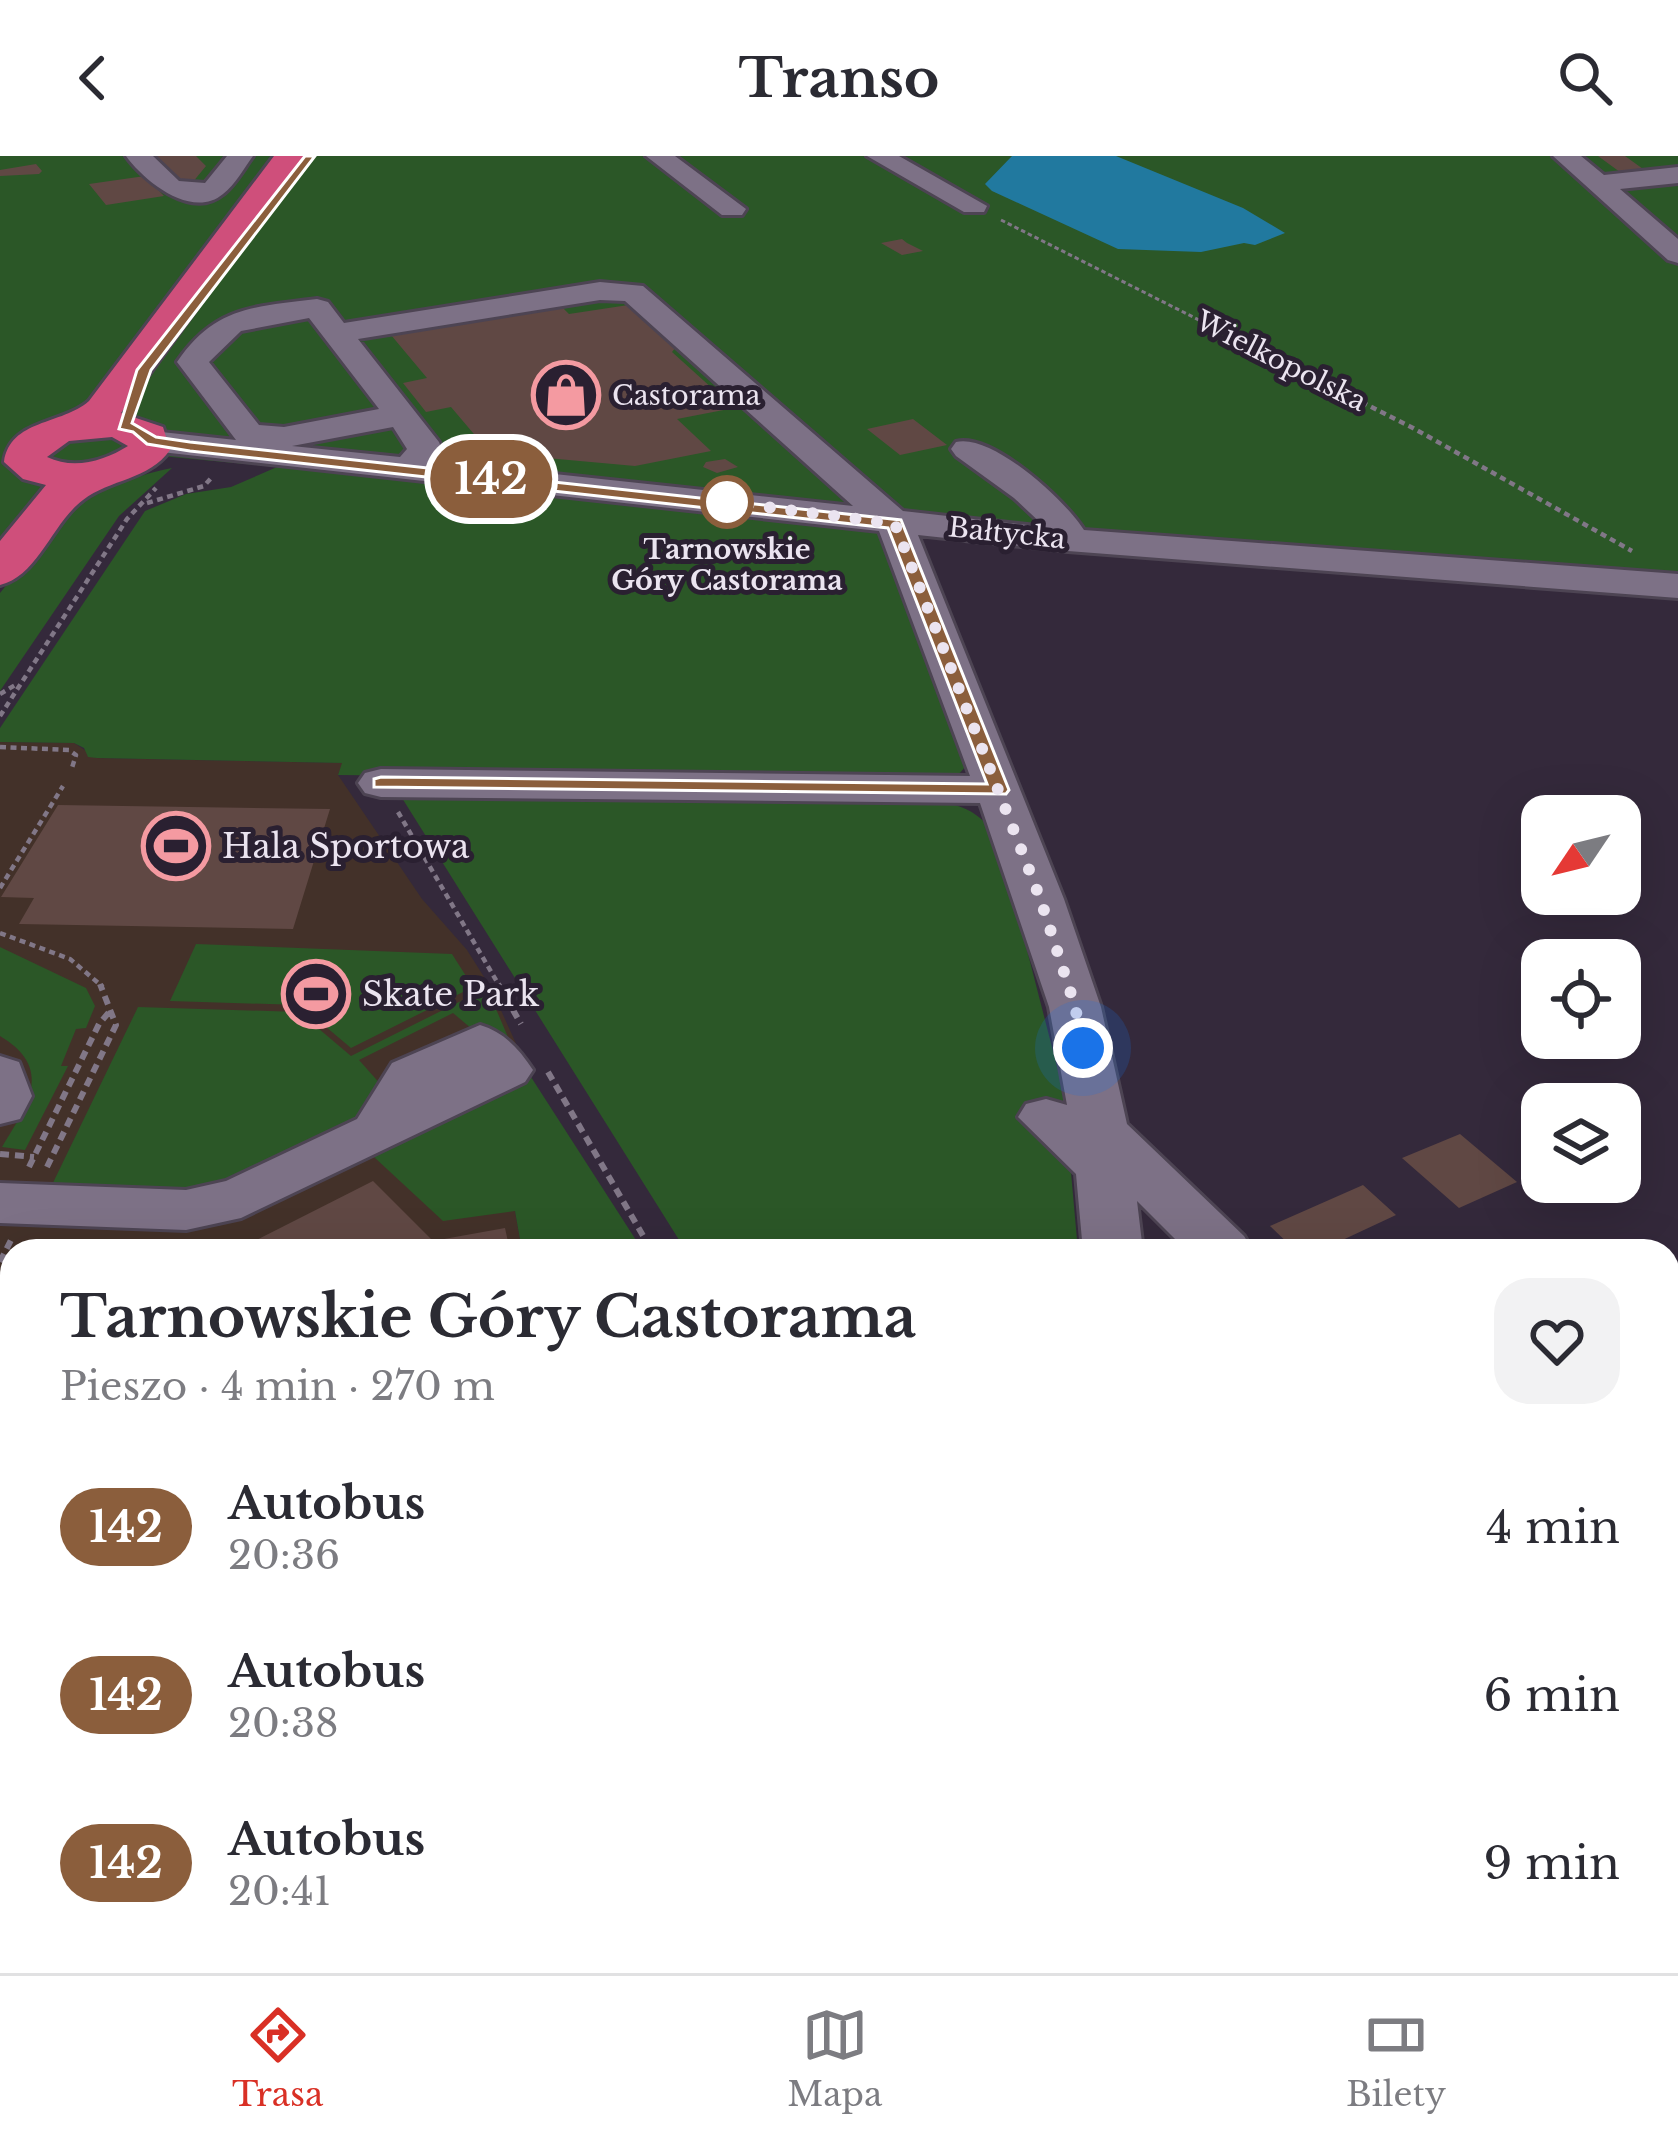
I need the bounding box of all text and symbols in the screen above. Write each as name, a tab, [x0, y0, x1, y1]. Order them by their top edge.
icon: back	[60, 45, 126, 111]
text: Transo	[739, 45, 939, 112]
icon: search	[1552, 45, 1618, 111]
street label: Wielkopolska	[1189, 303, 1372, 418]
shop icon: Castorama	[531, 360, 601, 430]
place label: Castorama	[612, 379, 761, 412]
line badge: 142	[422, 440, 560, 518]
text: 142	[454, 453, 528, 505]
marker: Tarnowskie Góry Castorama	[702, 477, 752, 527]
street label: Bałtycka	[947, 510, 1067, 556]
place label: Tarnowskie Góry Castorama	[611, 533, 843, 597]
north arrow	[1521, 795, 1641, 915]
map controls	[1521, 795, 1641, 1203]
sports icon: Hala Sportowa	[141, 811, 211, 881]
place label: Hala Sportowa	[222, 826, 470, 867]
button: locate	[1521, 939, 1641, 1059]
sports icon: Skate Park	[281, 959, 351, 1029]
place label: Skate Park	[362, 974, 540, 1015]
your location	[1053, 1018, 1113, 1078]
button: layers	[1521, 1083, 1641, 1203]
button: heart	[1494, 1278, 1620, 1404]
text: Tarnowskie Góry Castorama	[60, 1282, 916, 1352]
text: Pieszo · 4 min · 270 m	[60, 1362, 495, 1411]
text: Autobus	[228, 1475, 425, 1531]
text: 4 min	[1486, 1499, 1620, 1555]
text: 142	[89, 1501, 163, 1553]
text: 20:36	[228, 1531, 340, 1580]
text: Autobus	[228, 1643, 425, 1699]
text: 6 min	[1484, 1667, 1620, 1723]
text: 142	[89, 1669, 163, 1721]
text: 20:38	[228, 1699, 339, 1748]
text: Autobus	[228, 1811, 425, 1867]
text: 9 min	[1484, 1835, 1620, 1891]
text: 142	[89, 1837, 163, 1889]
text: 20:41	[228, 1867, 331, 1916]
tab: Trasa	[232, 2002, 323, 2115]
tab: Mapa	[787, 2002, 882, 2115]
tab: Bilety	[1346, 2002, 1446, 2115]

